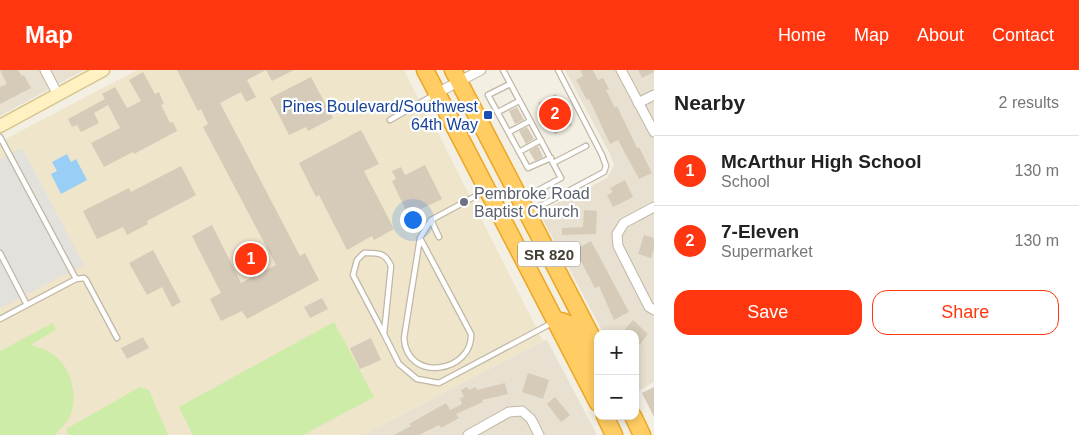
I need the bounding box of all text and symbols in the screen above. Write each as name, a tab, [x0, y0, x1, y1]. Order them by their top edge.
text: Map	[25, 21, 73, 48]
text: Home	[778, 25, 826, 45]
text: Map	[854, 25, 889, 45]
text: About	[917, 25, 964, 45]
text: Contact	[992, 25, 1054, 45]
text: Nearby	[674, 91, 745, 114]
text: 2 results	[999, 94, 1059, 111]
pin: 2	[539, 95, 571, 133]
place label: Pines Boulevard/Southwest 64th Way	[282, 98, 479, 133]
marker: Pines Boulevard/Southwest 64th Way	[482, 109, 494, 121]
text: McArthur High School	[721, 151, 922, 172]
text: 1	[686, 162, 694, 179]
text: 130 m	[1015, 162, 1059, 179]
text: School	[721, 173, 770, 190]
place label: Pembroke Road Baptist Church	[474, 185, 590, 220]
marker: Pembroke Road Baptist Church	[458, 196, 470, 208]
your location	[400, 207, 426, 233]
text: 7-Eleven	[721, 221, 799, 242]
text: 2	[686, 232, 694, 249]
text: 130 m	[1015, 232, 1059, 249]
pin: 1	[235, 240, 267, 278]
road number: SR 820	[518, 242, 580, 266]
text: Supermarket	[721, 243, 813, 260]
button: Save	[674, 290, 862, 335]
button: Share	[872, 290, 1059, 335]
map controls	[594, 330, 639, 420]
button: +	[594, 330, 639, 375]
button: −	[594, 375, 639, 420]

